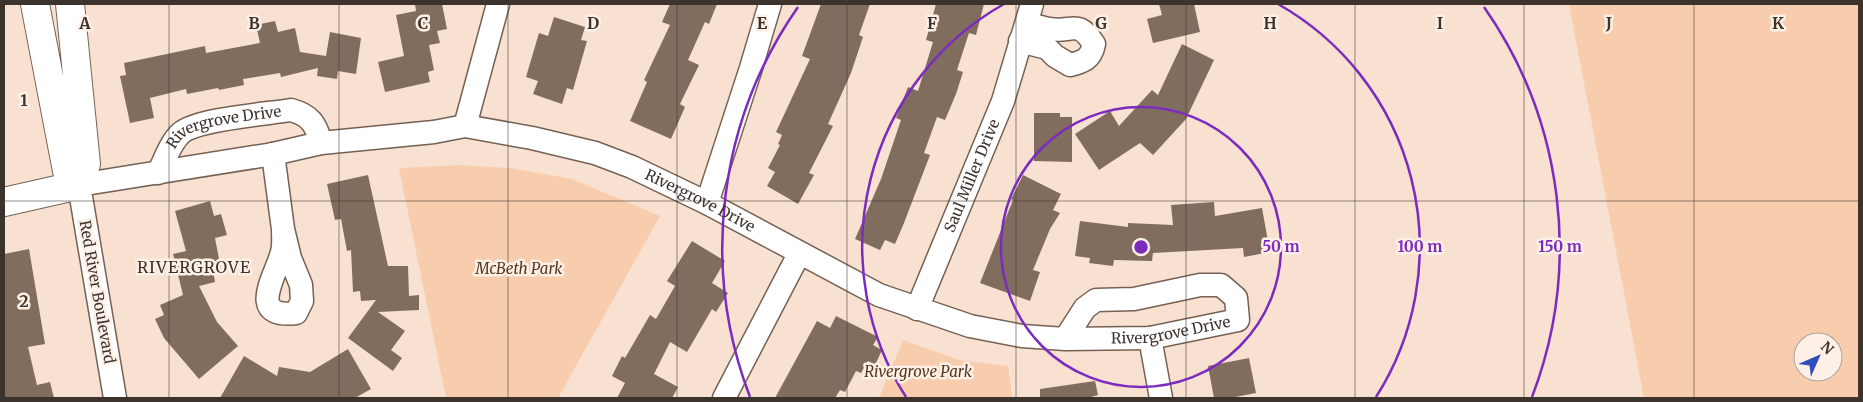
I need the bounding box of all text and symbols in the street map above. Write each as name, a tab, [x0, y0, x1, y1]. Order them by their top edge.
text: A	[78, 13, 91, 33]
text: B	[248, 13, 260, 33]
text: C	[418, 13, 428, 33]
text: D	[587, 13, 599, 33]
text: E	[757, 13, 768, 33]
text: F	[927, 13, 937, 33]
text: G	[1095, 13, 1107, 33]
text: H	[1263, 13, 1277, 33]
text: I	[1437, 13, 1443, 33]
text: J	[1605, 13, 1612, 33]
text: K	[1772, 13, 1784, 33]
text: 1	[20, 90, 28, 110]
street label: Rivergrove Drive	[162, 101, 282, 152]
street label: Saul Miller Drive	[940, 116, 1003, 235]
street label: Rivergrove Drive	[642, 165, 759, 236]
street label: Red River Boulevard	[76, 219, 119, 365]
text: 50 m	[1262, 237, 1300, 256]
text: 100 m	[1398, 237, 1442, 256]
text: 150 m	[1538, 237, 1582, 256]
centre of rings	[1132, 238, 1150, 256]
district label: RIVERGROVE	[137, 257, 251, 277]
park label: McBeth Park	[475, 259, 563, 278]
text: 2	[19, 291, 29, 311]
street label: Rivergrove Drive	[1111, 312, 1232, 347]
north arrow	[1793, 332, 1843, 382]
text: N	[1817, 338, 1837, 358]
park label: Rivergrove Park	[864, 362, 973, 381]

